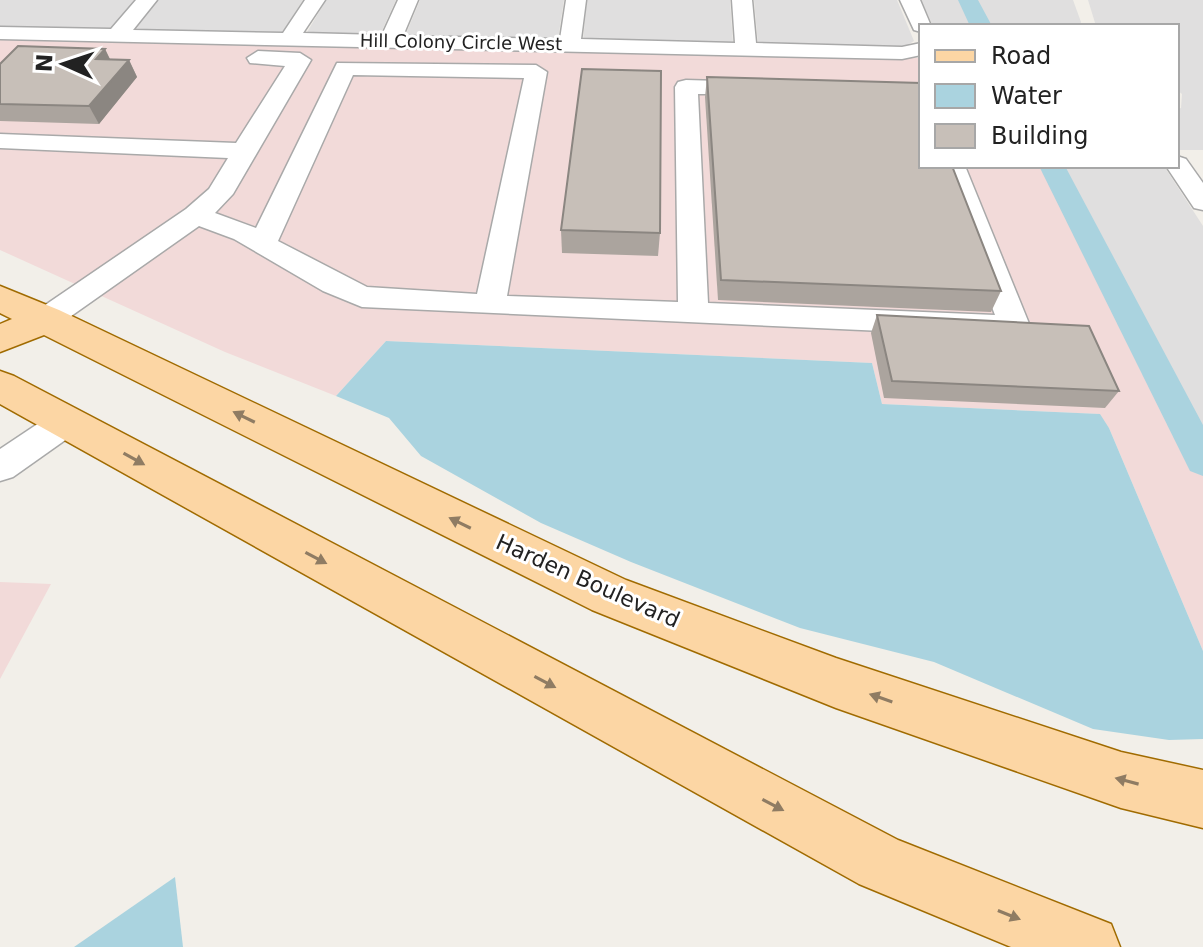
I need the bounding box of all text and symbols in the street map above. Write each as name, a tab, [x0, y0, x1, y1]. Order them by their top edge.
north arrow	[24, 24, 104, 104]
legend	[919, 24, 1179, 168]
street label: Hill Colony Circle West	[360, 30, 562, 54]
text: Road	[991, 42, 1051, 70]
text: N	[32, 53, 57, 73]
text: Water	[991, 82, 1062, 110]
text: Building	[991, 122, 1088, 150]
one-way arrow	[233, 410, 256, 424]
one-way arrow	[123, 452, 145, 466]
one-way arrow	[449, 516, 472, 530]
street label: Harden Boulevard	[492, 529, 684, 633]
one-way arrow	[304, 552, 327, 565]
one-way arrow	[533, 675, 556, 688]
one-way arrow	[868, 692, 892, 704]
one-way arrow	[1115, 774, 1140, 786]
one-way arrow	[762, 799, 785, 812]
one-way arrow	[997, 909, 1021, 922]

